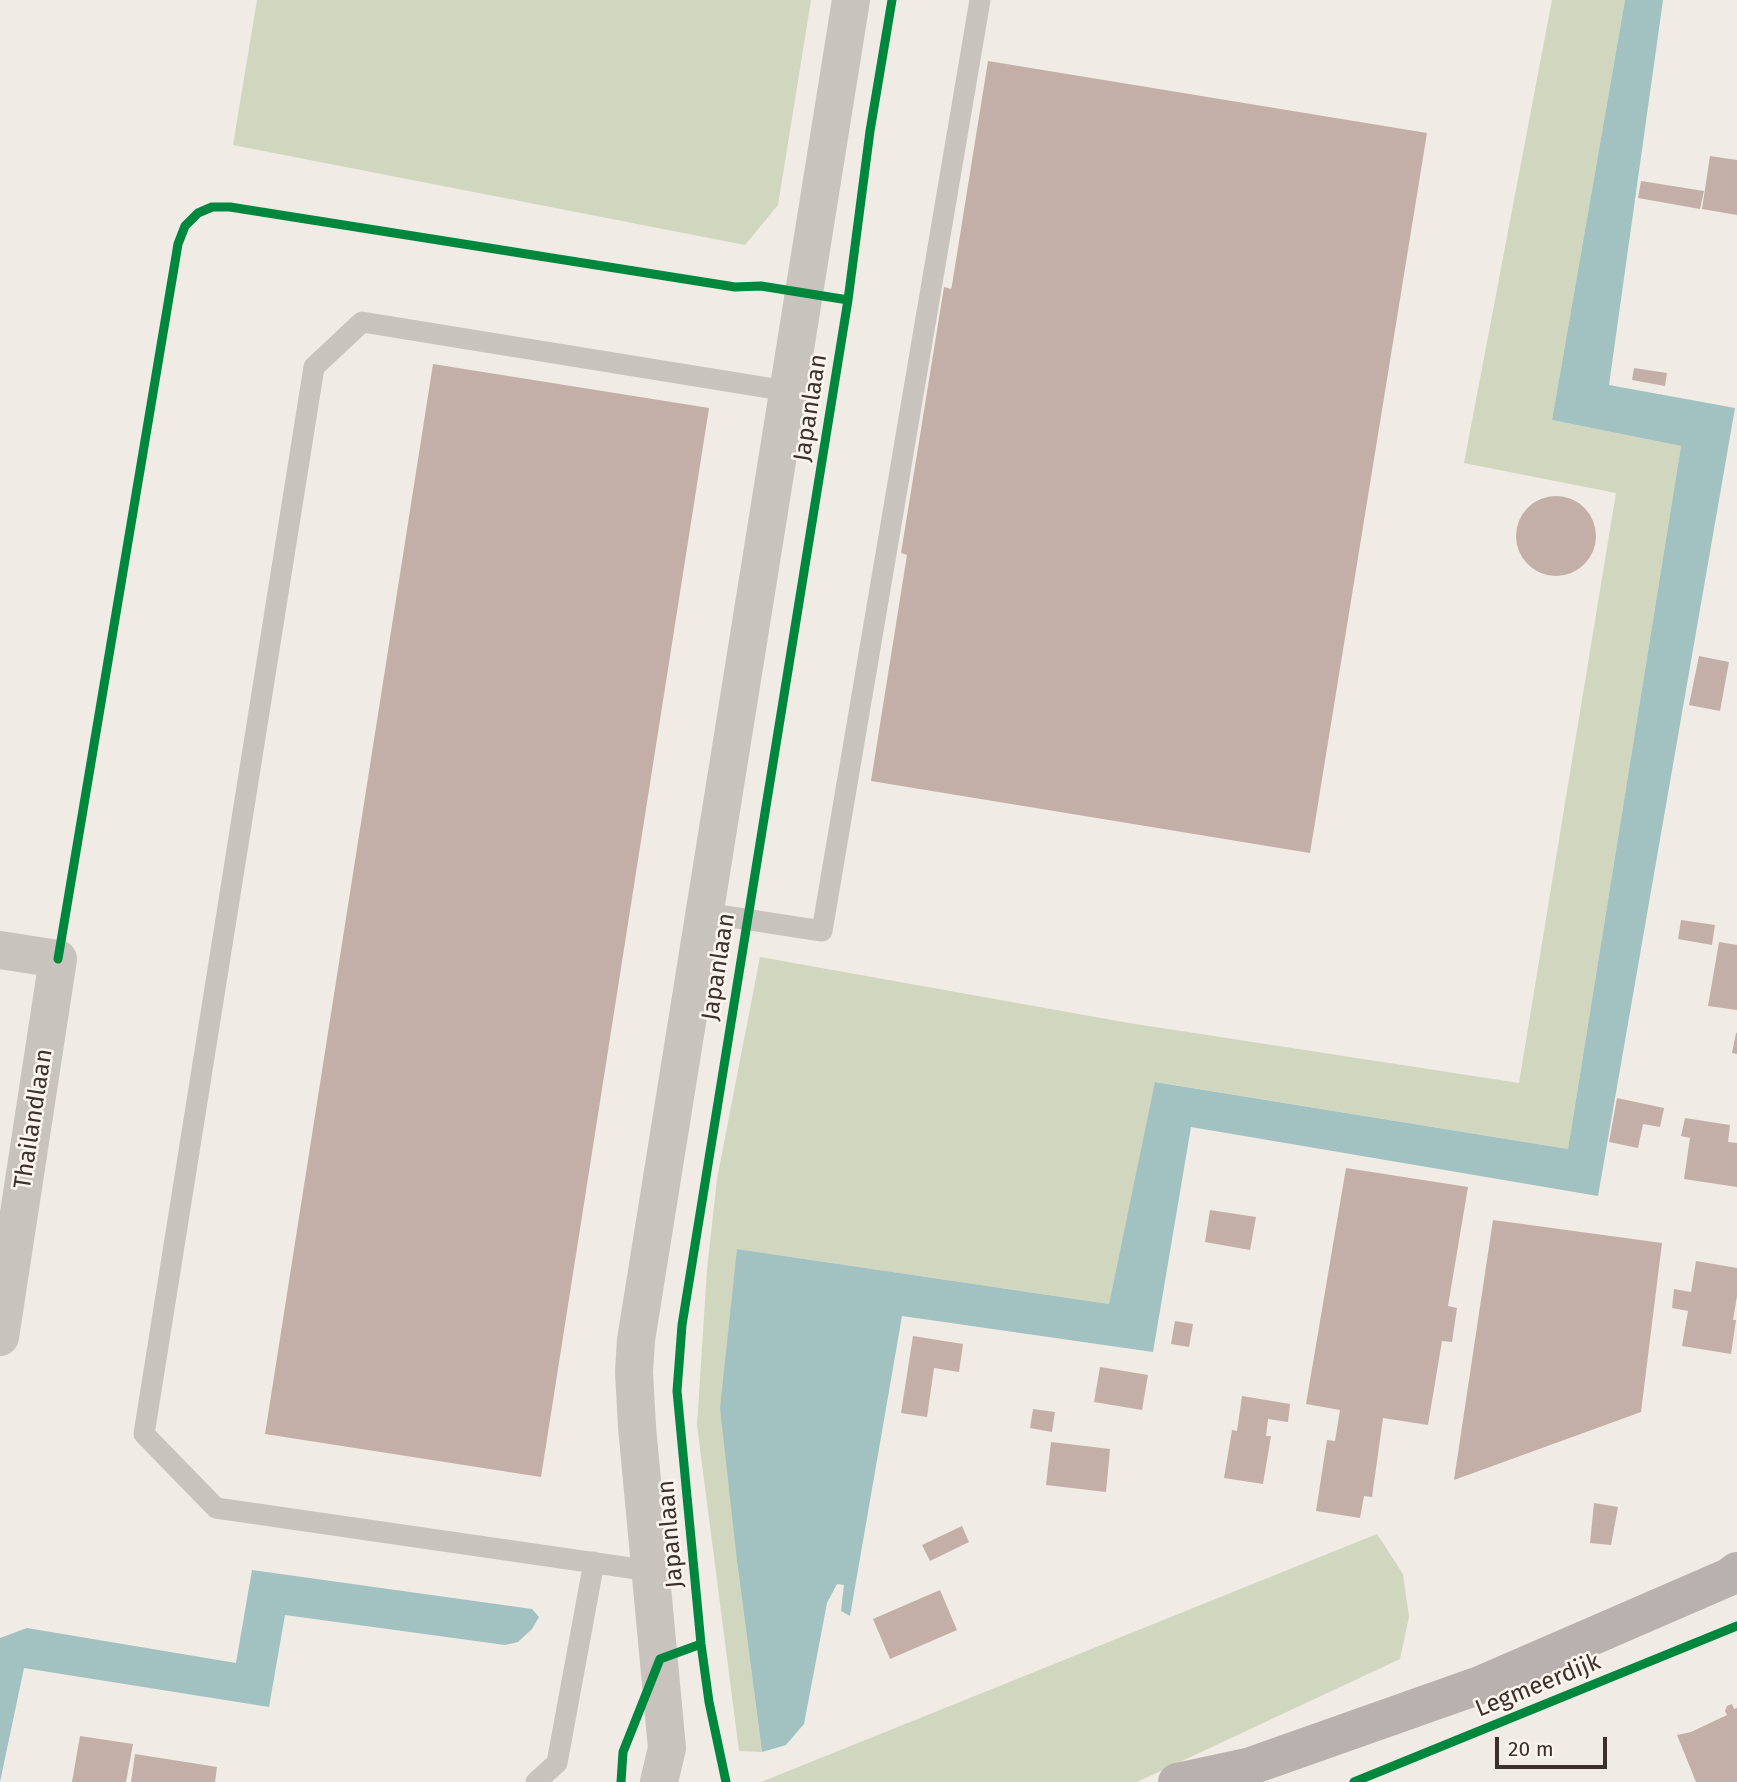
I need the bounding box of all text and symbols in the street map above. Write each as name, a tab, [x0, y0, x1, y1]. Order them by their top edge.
street label: Japanlaan	[788, 352, 834, 464]
street label: Japanlaan	[696, 911, 742, 1023]
street label: Thailandlaan	[9, 1047, 59, 1191]
street label: Japanlaan	[652, 1479, 690, 1589]
street label: Legmeerdijk	[1471, 1648, 1605, 1724]
scale bar	[1499, 1722, 1611, 1766]
text: 20 m	[1508, 1736, 1554, 1762]

